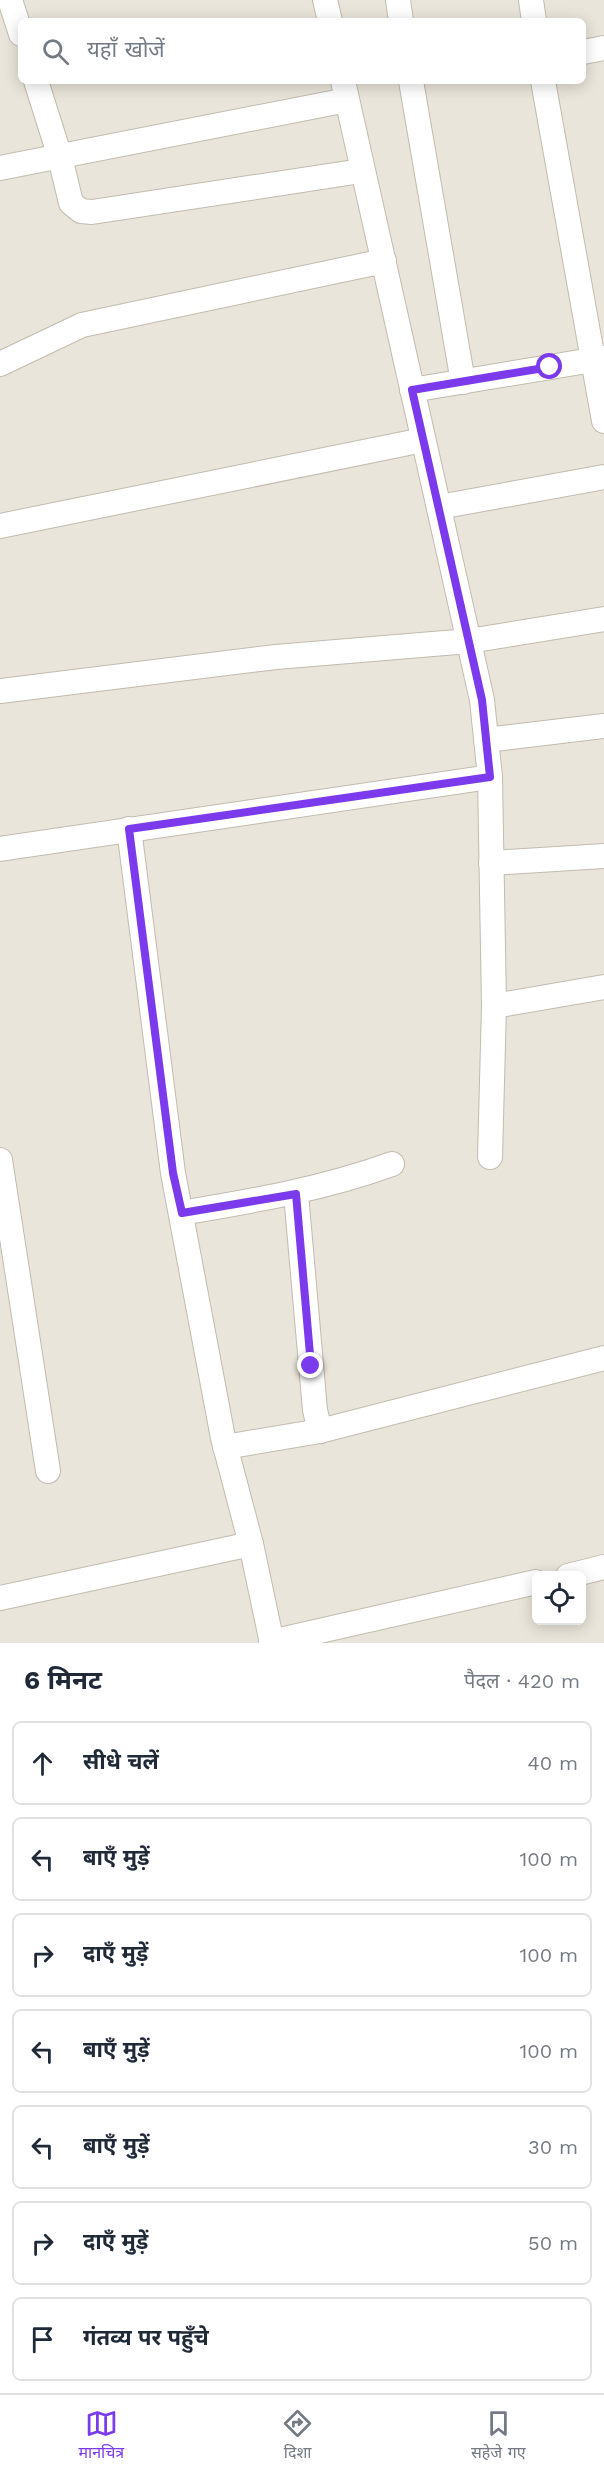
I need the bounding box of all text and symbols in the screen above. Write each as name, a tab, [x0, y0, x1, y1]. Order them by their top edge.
search box	[18, 18, 586, 84]
icon: search	[39, 35, 72, 68]
text: यहाँ खोजें	[87, 37, 165, 62]
route start	[536, 353, 562, 379]
route end	[297, 1352, 323, 1378]
map controls	[532, 1571, 586, 1625]
button: locate	[532, 1571, 586, 1625]
text: 6 मिनट	[24, 1665, 102, 1695]
text: पैदल · 420 m	[464, 1669, 580, 1693]
icon: ahead	[26, 1747, 59, 1780]
text: सीधे चलें	[83, 1749, 159, 1774]
text: 40 m	[527, 1751, 578, 1775]
icon: left	[26, 1843, 59, 1876]
text: बाएँ मुड़ें	[83, 1845, 150, 1870]
text: 100 m	[519, 1847, 578, 1871]
icon: right	[26, 1939, 59, 1972]
text: दाएँ मुड़ें	[83, 1941, 148, 1966]
text: 100 m	[519, 1943, 578, 1967]
icon: left	[26, 2035, 59, 2068]
text: बाएँ मुड़ें	[83, 2037, 150, 2062]
text: 100 m	[519, 2039, 578, 2063]
icon: left	[26, 2131, 59, 2164]
text: बाएँ मुड़ें	[83, 2133, 150, 2158]
text: 30 m	[528, 2135, 578, 2159]
icon: right	[26, 2227, 59, 2260]
text: दाएँ मुड़ें	[83, 2229, 148, 2254]
text: 50 m	[528, 2231, 578, 2255]
icon: arrive	[26, 2323, 59, 2356]
text: गंतव्य पर पहुँचे	[83, 2325, 209, 2350]
tab: मानचित्र	[78, 2407, 124, 2465]
tab: दिशा	[281, 2407, 314, 2465]
tab: सहेजे गए	[471, 2407, 526, 2465]

